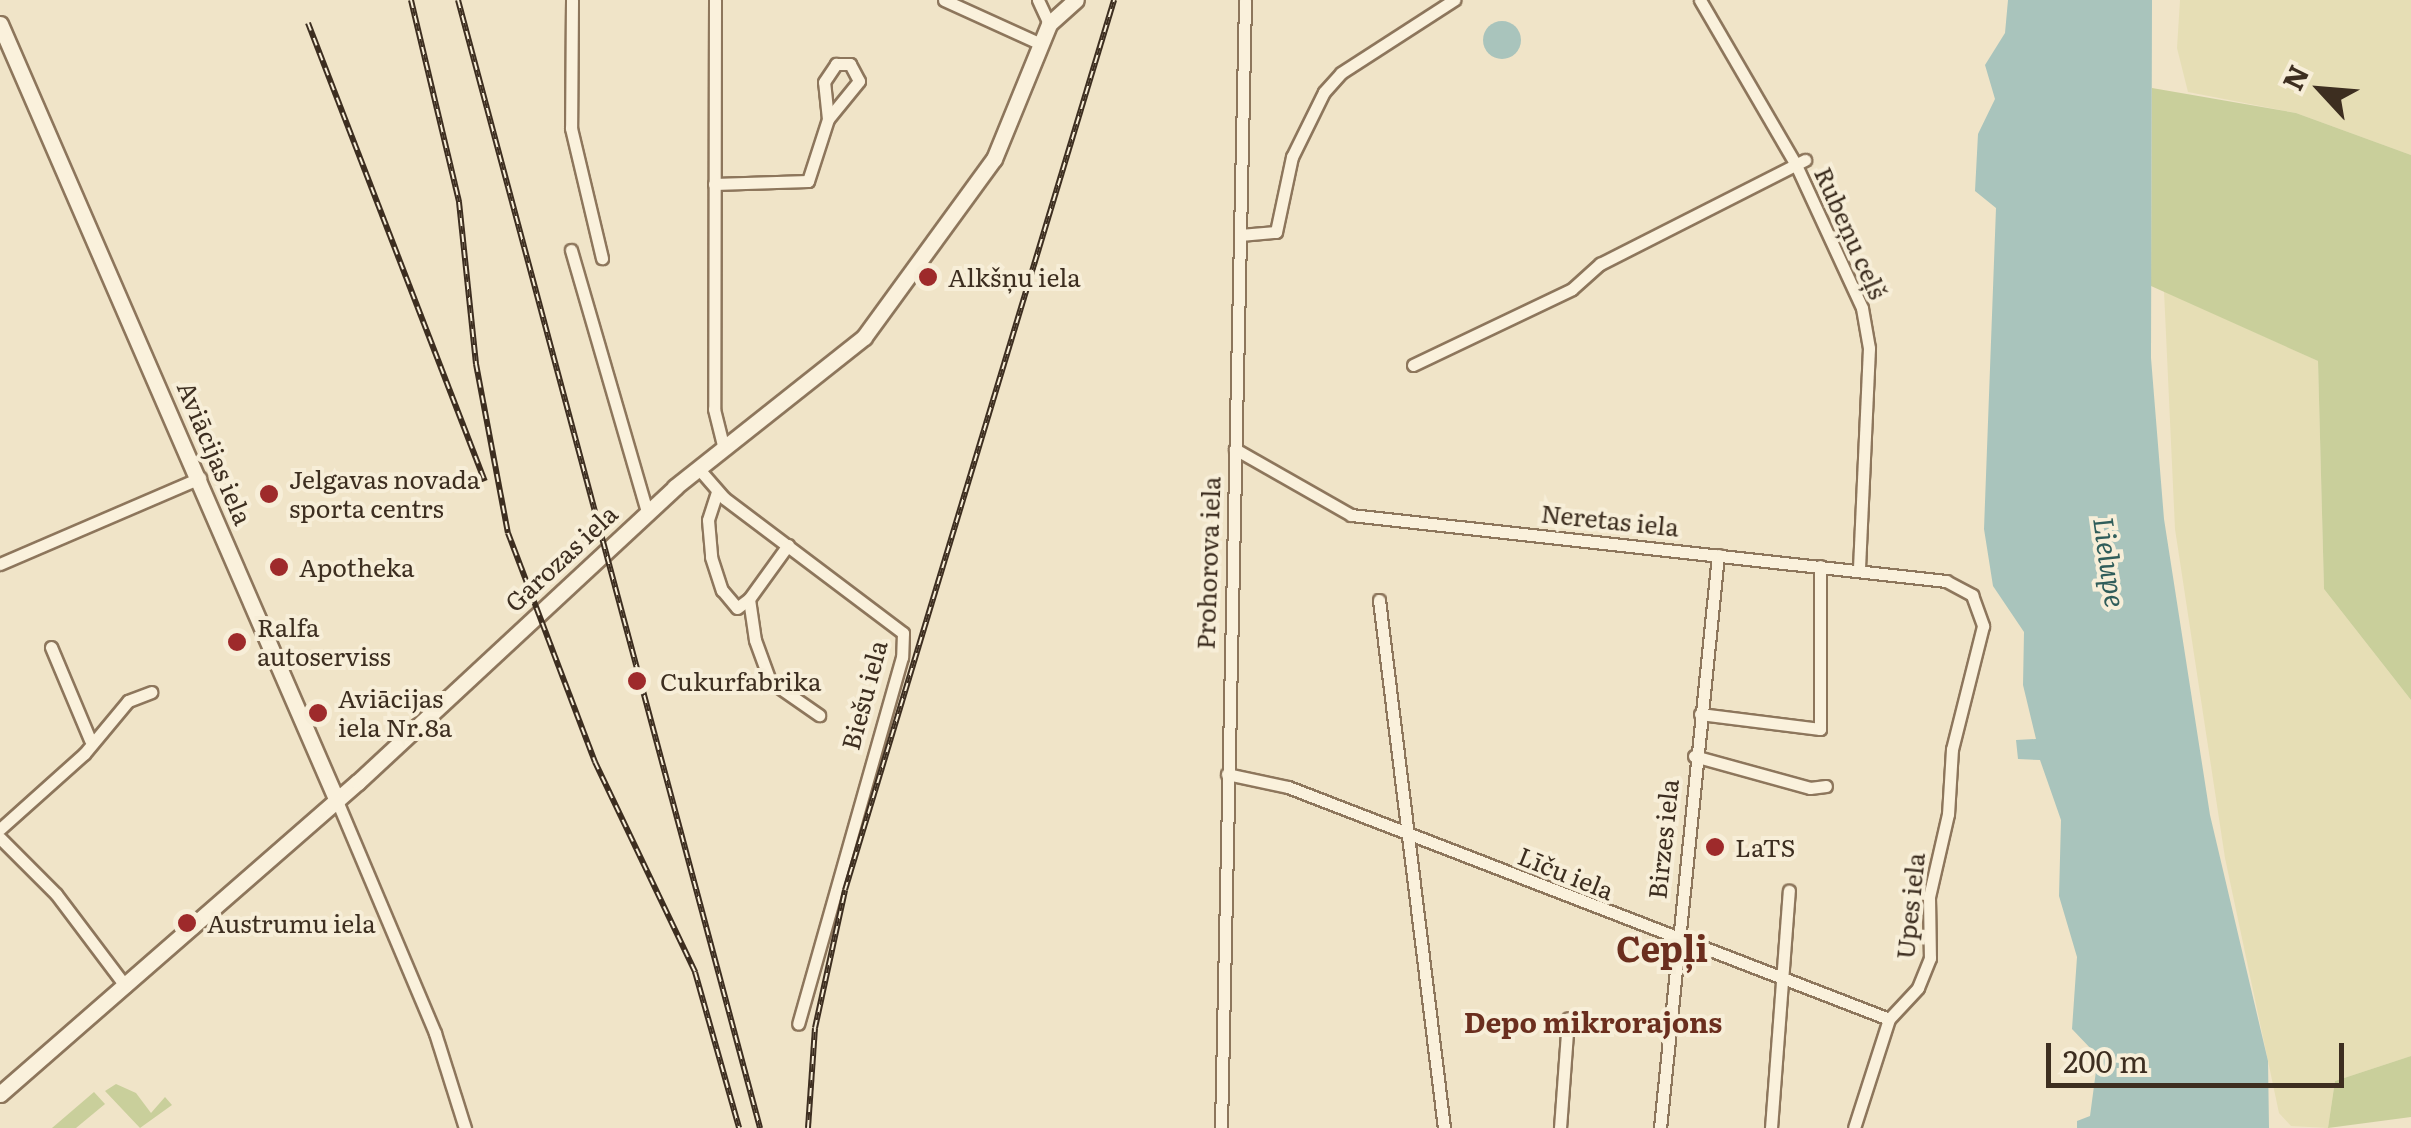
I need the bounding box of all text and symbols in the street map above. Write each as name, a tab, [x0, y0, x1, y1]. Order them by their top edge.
north arrow	[2271, 40, 2371, 140]
text: N	[2270, 57, 2318, 97]
street label: Rubeņu ceļš	[1808, 162, 1894, 304]
place label: Alkšņu iela	[948, 262, 1081, 292]
marker: Alkšņu iela	[917, 266, 939, 288]
street label: Aviācijas iela	[171, 377, 259, 529]
place label: Jelgavas novada sporta centrs	[289, 465, 480, 524]
street label: Prohorova iela	[1190, 476, 1226, 650]
marker: Jelgavas novada sporta centrs	[258, 483, 280, 505]
street label: Garozas iela	[499, 498, 623, 618]
street label: Neretas iela	[1539, 498, 1681, 542]
water label: Lielupe	[2088, 515, 2134, 609]
place label: Apotheka	[299, 552, 414, 582]
marker: Apotheka	[268, 556, 290, 578]
place label: Ralfa autoserviss	[257, 613, 391, 672]
marker: Ralfa autoserviss	[226, 631, 248, 653]
street label: Biešu iela	[835, 637, 893, 753]
place label: Cukurfabrika	[660, 666, 822, 696]
marker: Cukurfabrika	[624, 668, 650, 694]
place label: Aviācijas iela Nr.8a	[338, 684, 452, 743]
marker: Aviācijas iela Nr.8a	[307, 702, 329, 724]
street label: Birzes iela	[1642, 778, 1684, 900]
place label: LaTS	[1735, 832, 1795, 862]
marker: LaTS	[1704, 836, 1726, 858]
street label: Līču iela	[1514, 840, 1618, 906]
street label: Upes iela	[1889, 851, 1931, 961]
place label: Austrumu iela	[207, 908, 376, 938]
marker: Austrumu iela	[176, 912, 198, 934]
district label: Cepļi	[1616, 926, 1708, 968]
district label: Depo mikrorajons	[1464, 1004, 1722, 1038]
scale bar	[2051, 1023, 2348, 1085]
text: 200 m	[2063, 1038, 2148, 1082]

